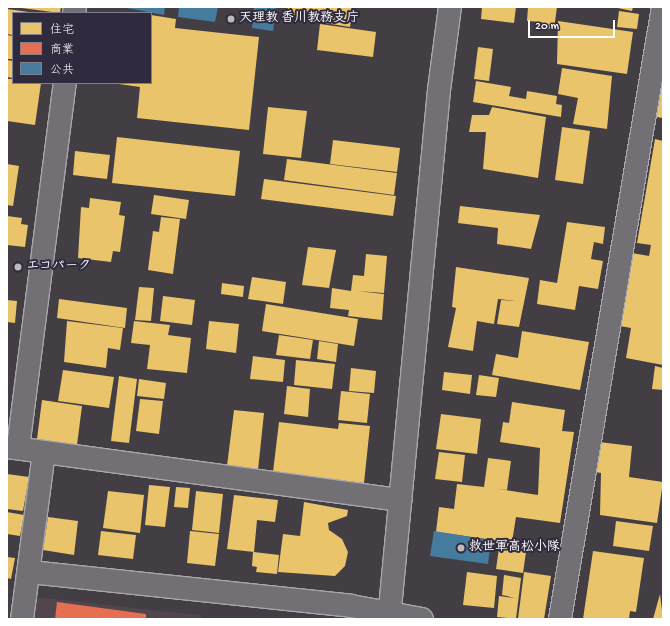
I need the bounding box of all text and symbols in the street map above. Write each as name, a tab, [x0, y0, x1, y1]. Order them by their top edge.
place label: 天理教 香川教務支庁	[239, 11, 359, 27]
legend	[12, 12, 152, 84]
scale bar	[530, 12, 617, 38]
marker: 天理教 香川教務支庁	[226, 14, 236, 24]
text: 20 m	[535, 20, 559, 34]
text: 住宅	[50, 24, 74, 38]
text: 商業	[50, 44, 74, 58]
text: 公共	[50, 64, 74, 78]
place label: エコパーク	[26, 259, 91, 275]
marker: エコパーク	[13, 262, 23, 272]
place label: 救世軍高松小隊	[469, 540, 560, 556]
marker: 救世軍高松小隊	[456, 543, 466, 553]

